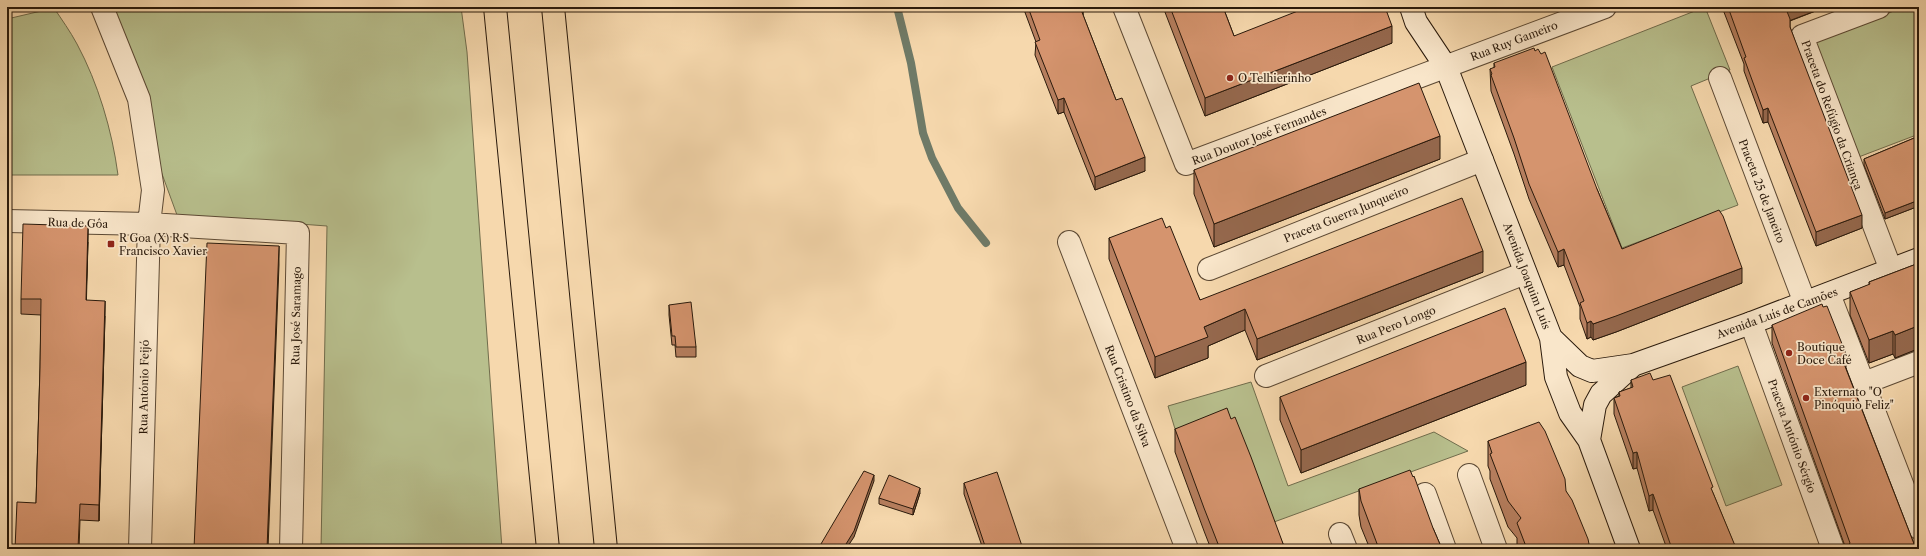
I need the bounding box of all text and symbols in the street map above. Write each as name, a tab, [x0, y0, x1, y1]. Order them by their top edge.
street label: Rua Ruy Gameiro	[1468, 18, 1560, 64]
street label: Praceta do Refúgio da Criança	[1798, 38, 1866, 192]
place label: O Telhierinho	[1238, 71, 1312, 85]
marker: O Telhierinho	[1225, 73, 1235, 83]
street label: Rua Doutor José Fernandes	[1190, 104, 1328, 168]
street label: Praceta 25 de Janeiro	[1736, 137, 1788, 245]
street label: Praceta Guerra Junqueiro	[1282, 182, 1411, 245]
street label: Rua de Gôa	[47, 215, 109, 231]
street label: Avenida Joaquim Luís	[1500, 220, 1554, 332]
place label: R Goa (X) R S Francisco Xavier	[119, 231, 207, 258]
marker: R Goa (X) R S Francisco Xavier	[106, 239, 116, 249]
street label: Rua José Saramago	[288, 266, 304, 366]
street label: Avenida Luís de Camões	[1714, 284, 1840, 342]
street label: Rua Pero Longo	[1354, 303, 1438, 347]
street label: Rua António Feijó	[136, 339, 152, 434]
place label: Boutique Doce Café	[1797, 340, 1852, 367]
street label: Rua Cristino da Silva	[1102, 343, 1154, 449]
marker: Boutique Doce Café	[1784, 348, 1794, 358]
street label: Praceta António Sérgio	[1765, 377, 1819, 495]
place label: Externato "O Pinóquio Feliz"	[1814, 385, 1894, 412]
marker: Externato "O Pinóquio Feliz"	[1801, 393, 1811, 403]

